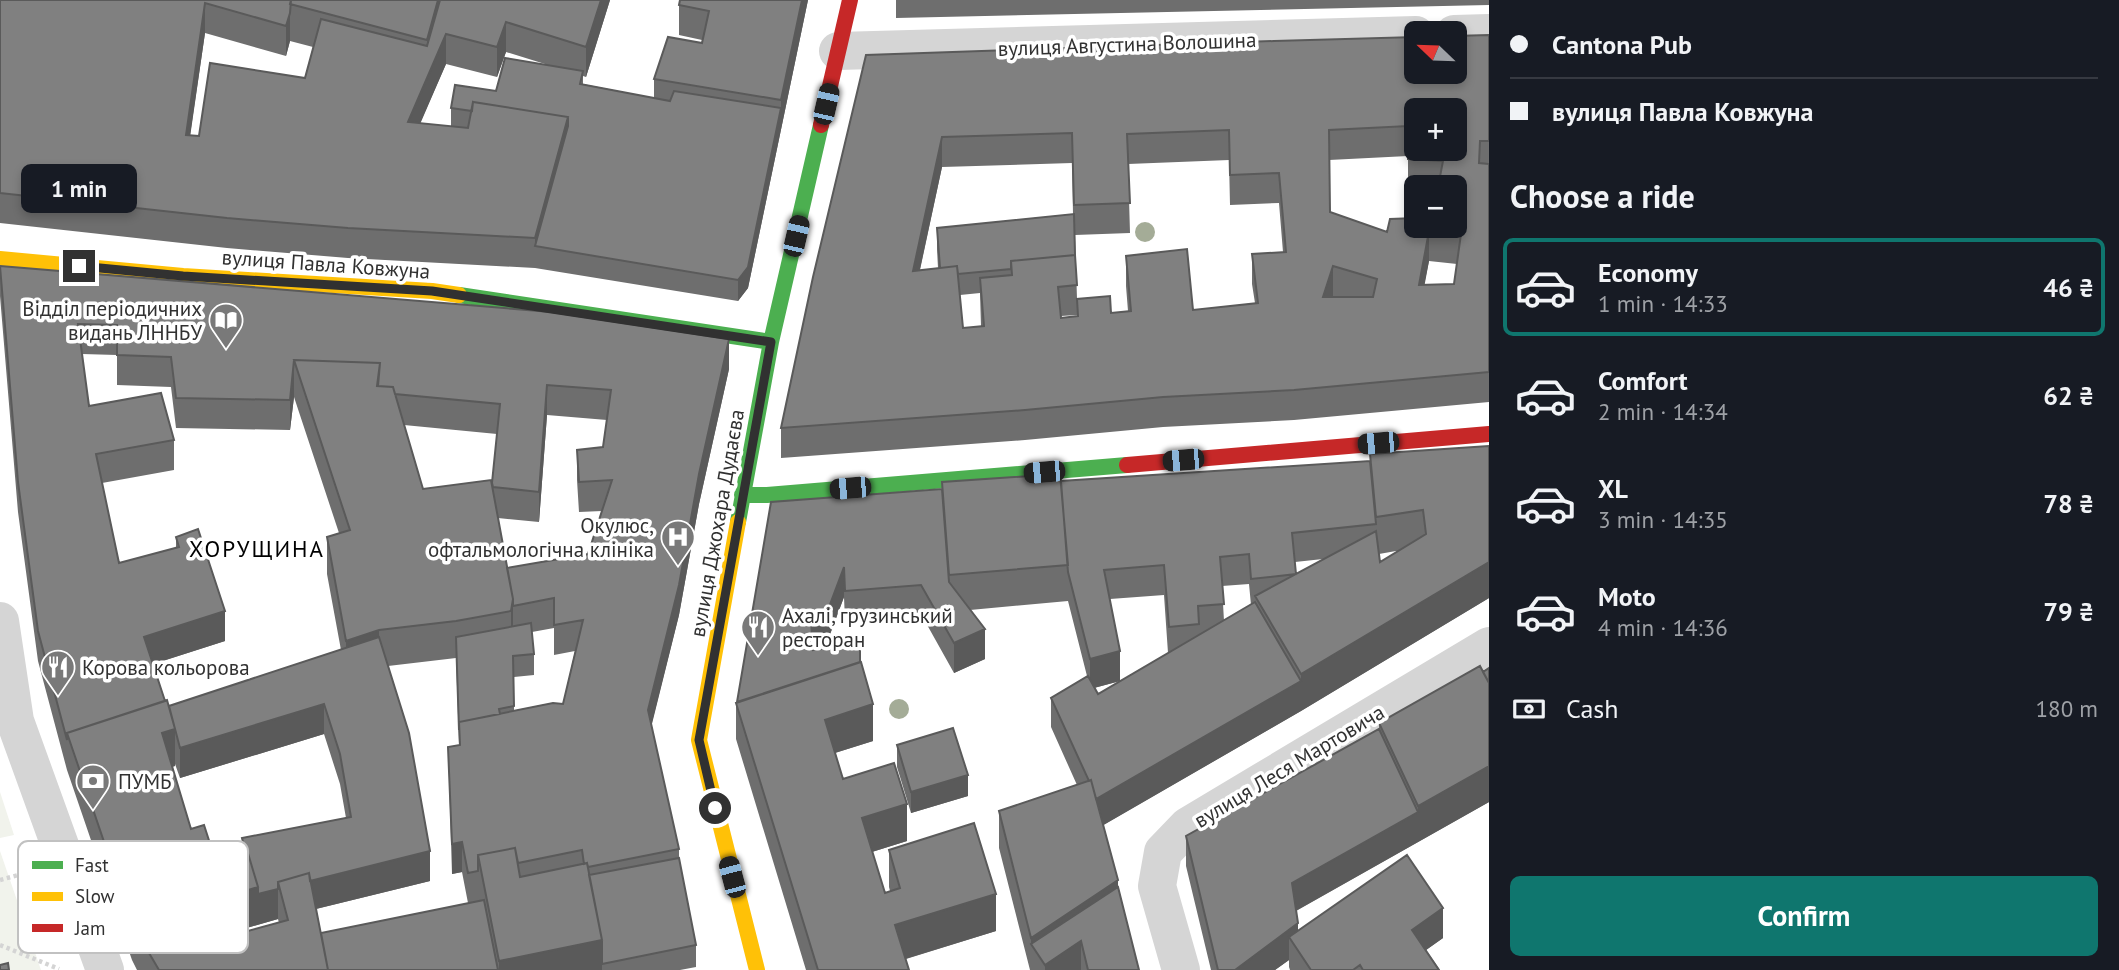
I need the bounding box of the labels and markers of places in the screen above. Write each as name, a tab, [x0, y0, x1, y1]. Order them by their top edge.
place label: Відділ періодичних видань ЛННБУ	[22, 295, 202, 346]
library icon: Відділ періодичних видань ЛННБУ	[207, 301, 245, 350]
place label: Окулюс, офтальмологічна клініка	[428, 512, 654, 563]
hospital icon: Окулюс, офтальмологічна клініка	[659, 518, 697, 567]
place label: Ахалі, грузинський ресторан	[782, 602, 953, 653]
restaurant icon: Ахалі, грузинський ресторан	[739, 608, 777, 657]
restaurant icon: Корова кольорова	[39, 648, 77, 697]
place label: Корова кольорова	[82, 654, 250, 681]
bank icon: ПУМБ	[74, 762, 112, 811]
place label: ПУМБ	[118, 768, 172, 795]

